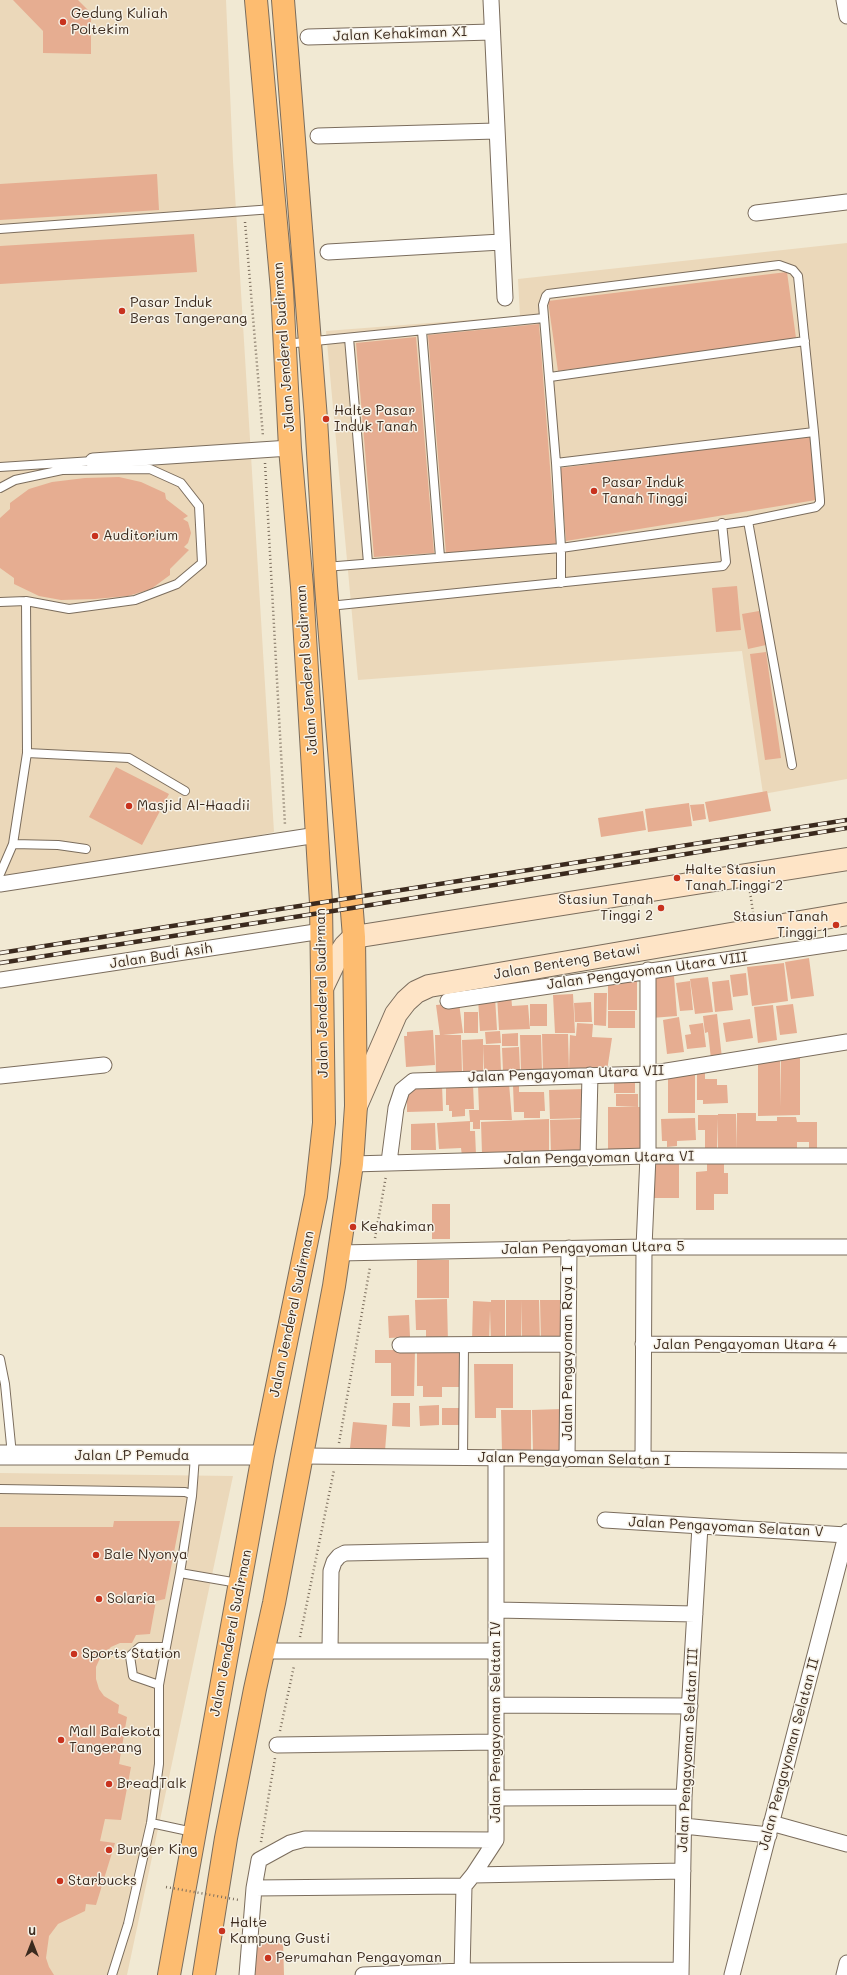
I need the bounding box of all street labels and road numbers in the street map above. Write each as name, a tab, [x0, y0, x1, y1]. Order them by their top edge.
street label: Jalan Kehakiman XI	[333, 23, 467, 45]
street label: Jalan Jenderal Sudirman	[270, 262, 298, 432]
street label: Jalan Jenderal Sudirman	[293, 585, 321, 755]
street label: Jalan Jenderal Sudirman	[312, 908, 332, 1078]
street label: Jalan Budi Asih	[109, 940, 213, 972]
street label: Jalan Benteng Betawi	[492, 941, 642, 983]
street label: Jalan Pengayoman Utara VIII	[546, 949, 748, 993]
street label: Jalan Pengayoman Utara VII	[468, 1062, 664, 1086]
street label: Jalan Pengayoman Utara VI	[504, 1148, 694, 1168]
street label: Jalan Jenderal Sudirman	[266, 1229, 318, 1399]
street label: Jalan Pengayoman Utara 5	[501, 1238, 685, 1258]
street label: Jalan Pengayoman Raya I	[560, 1266, 576, 1440]
street label: Jalan Pengayoman Utara 4	[653, 1337, 837, 1353]
street label: Jalan LP Pemuda	[75, 1448, 189, 1464]
street label: Jalan Pengayoman Selatan I	[478, 1449, 670, 1469]
street label: Jalan Pengayoman Selatan V	[628, 1514, 824, 1540]
street label: Jalan Jenderal Sudirman	[207, 1548, 255, 1718]
street label: Jalan Pengayoman Selatan IV	[488, 1621, 504, 1823]
street label: Jalan Pengayoman Selatan III	[674, 1647, 702, 1853]
street label: Jalan Pengayoman Selatan II	[755, 1656, 823, 1852]

